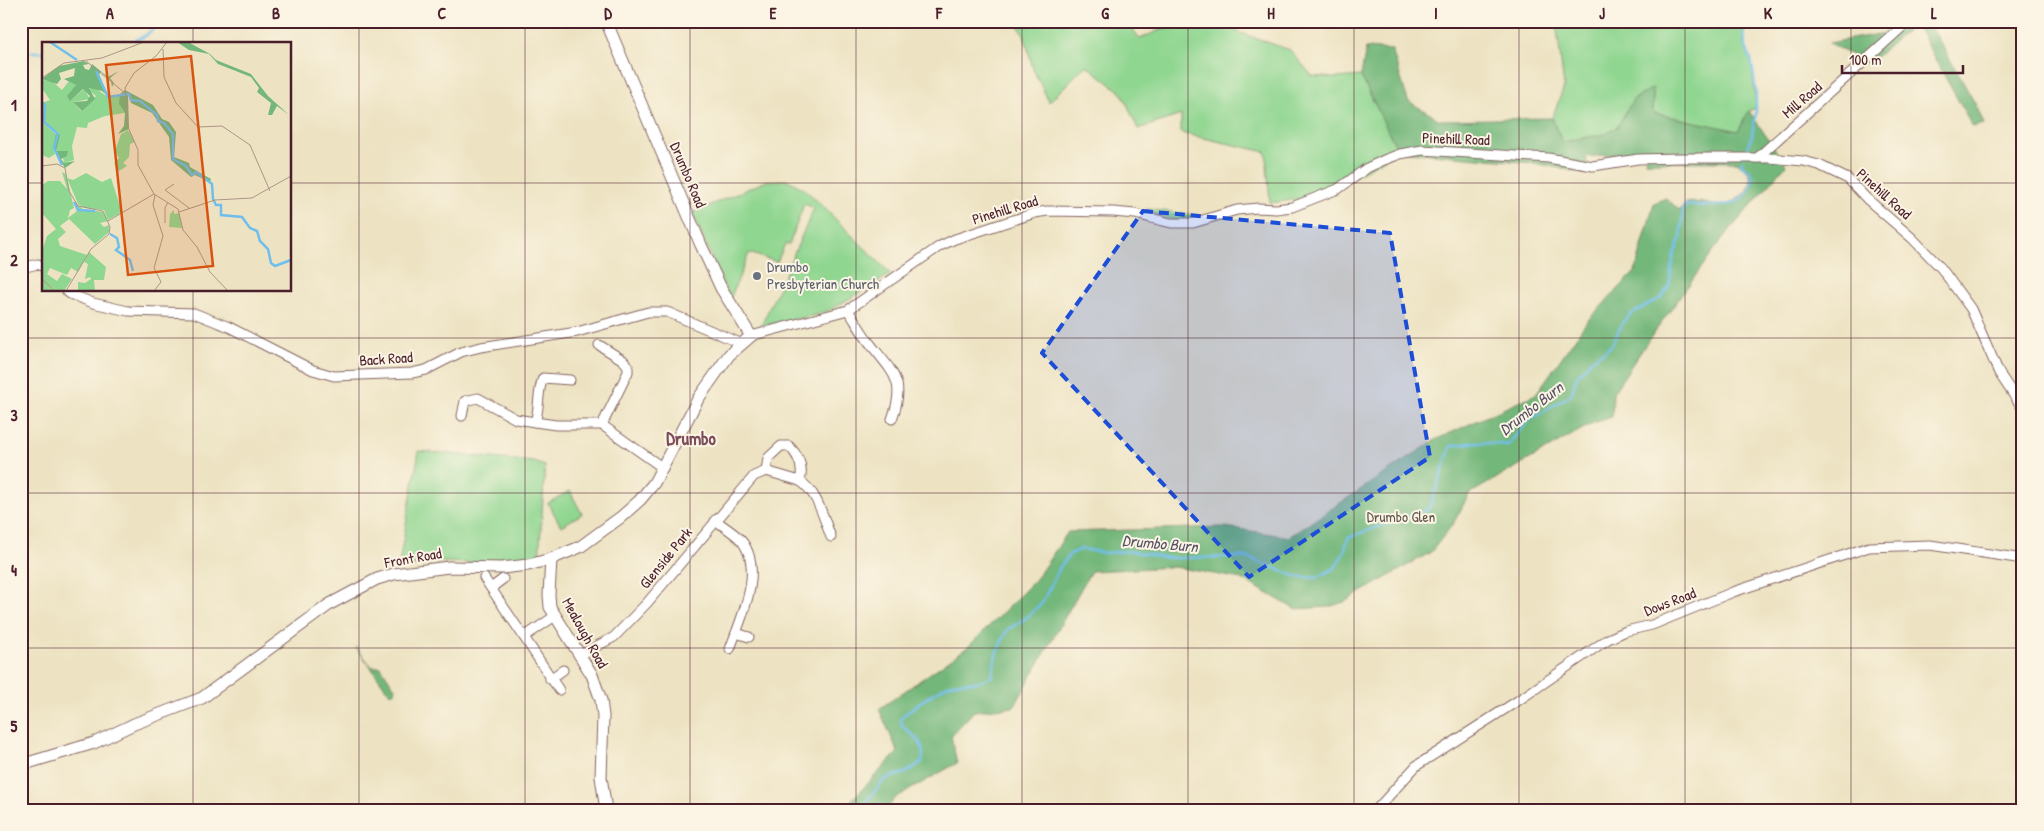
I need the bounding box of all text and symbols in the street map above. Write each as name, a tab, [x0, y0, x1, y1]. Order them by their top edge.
text: A	[106, 2, 114, 24]
text: B	[272, 2, 280, 24]
text: C	[438, 2, 447, 24]
text: D	[604, 2, 612, 24]
text: E	[769, 2, 777, 24]
text: F	[935, 2, 943, 24]
text: G	[1101, 2, 1109, 24]
text: H	[1267, 2, 1275, 24]
text: I	[1434, 2, 1438, 24]
text: J	[1599, 2, 1605, 24]
text: K	[1764, 2, 1773, 24]
text: L	[1931, 2, 1937, 24]
inset map	[42, 42, 291, 291]
scale bar	[1842, 42, 1963, 74]
text: 100 m	[1849, 49, 1882, 70]
street label: Mill Road	[1777, 76, 1826, 123]
text: 1	[11, 94, 17, 116]
street label: Pinehill Road	[1422, 127, 1490, 150]
street label: Drumbo Road	[665, 139, 712, 211]
street label: Pinehill Road	[1852, 163, 1917, 224]
street label: Pinehill Road	[970, 190, 1040, 229]
text: 2	[10, 249, 18, 271]
place label: Drumbo Presbyterian Church	[767, 256, 879, 294]
marker: Drumbo Presbyterian Church	[751, 270, 763, 282]
street label: Back Road	[359, 346, 414, 371]
water label: Drumbo Burn	[1494, 375, 1569, 440]
text: 3	[10, 404, 18, 426]
district label: Drumbo	[666, 426, 717, 451]
park label: Drumbo Glen	[1367, 506, 1436, 527]
street label: Glenside Park	[634, 523, 697, 593]
water label: Drumbo Burn	[1121, 529, 1200, 557]
street label: Front Road	[382, 542, 443, 573]
text: 4	[11, 559, 17, 581]
street label: Dows Road	[1641, 582, 1699, 621]
street label: Mealough Road	[557, 594, 614, 672]
text: 5	[11, 715, 18, 737]

